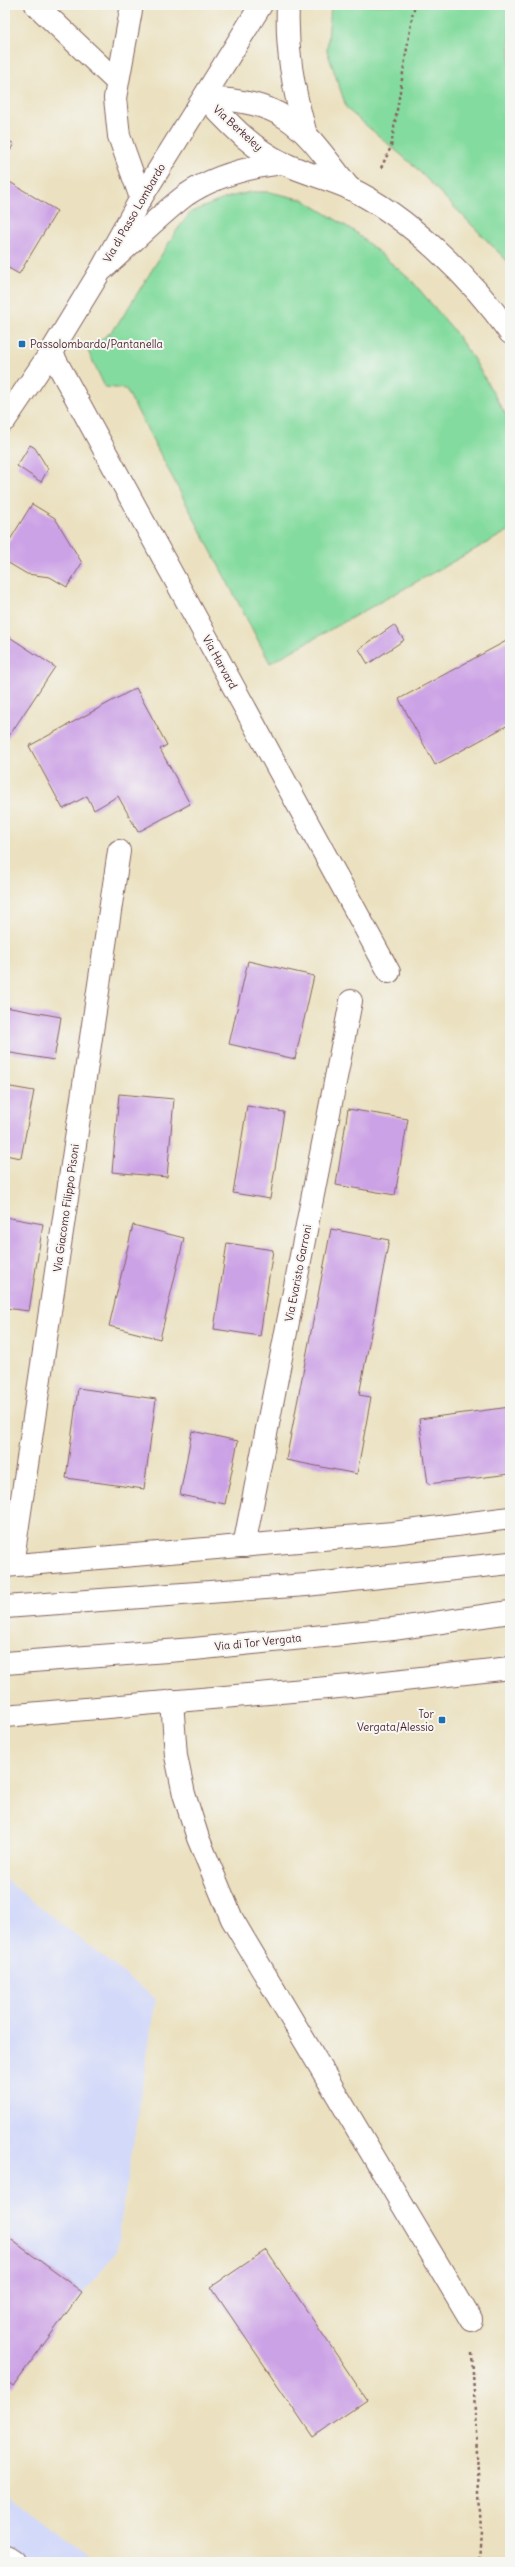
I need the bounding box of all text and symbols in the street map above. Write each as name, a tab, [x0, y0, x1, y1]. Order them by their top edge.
street label: Via Berkeley	[210, 102, 266, 154]
street label: Via di Passo Lombardo	[100, 161, 168, 265]
place label: Passolombardo/Pantanella	[30, 337, 163, 351]
marker: Passolombardo/Pantanella	[17, 339, 27, 349]
street label: Via Harvard	[200, 633, 241, 692]
street label: Via Giacomo Filippo Pisoni	[50, 1143, 82, 1273]
street label: Via Evaristo Garroni	[282, 1223, 314, 1323]
street label: Via di Tor Vergata	[214, 1630, 302, 1654]
place label: Tor Vergata/Alessio	[357, 1707, 435, 1734]
marker: Tor Vergata/Alessio	[437, 1715, 447, 1725]

